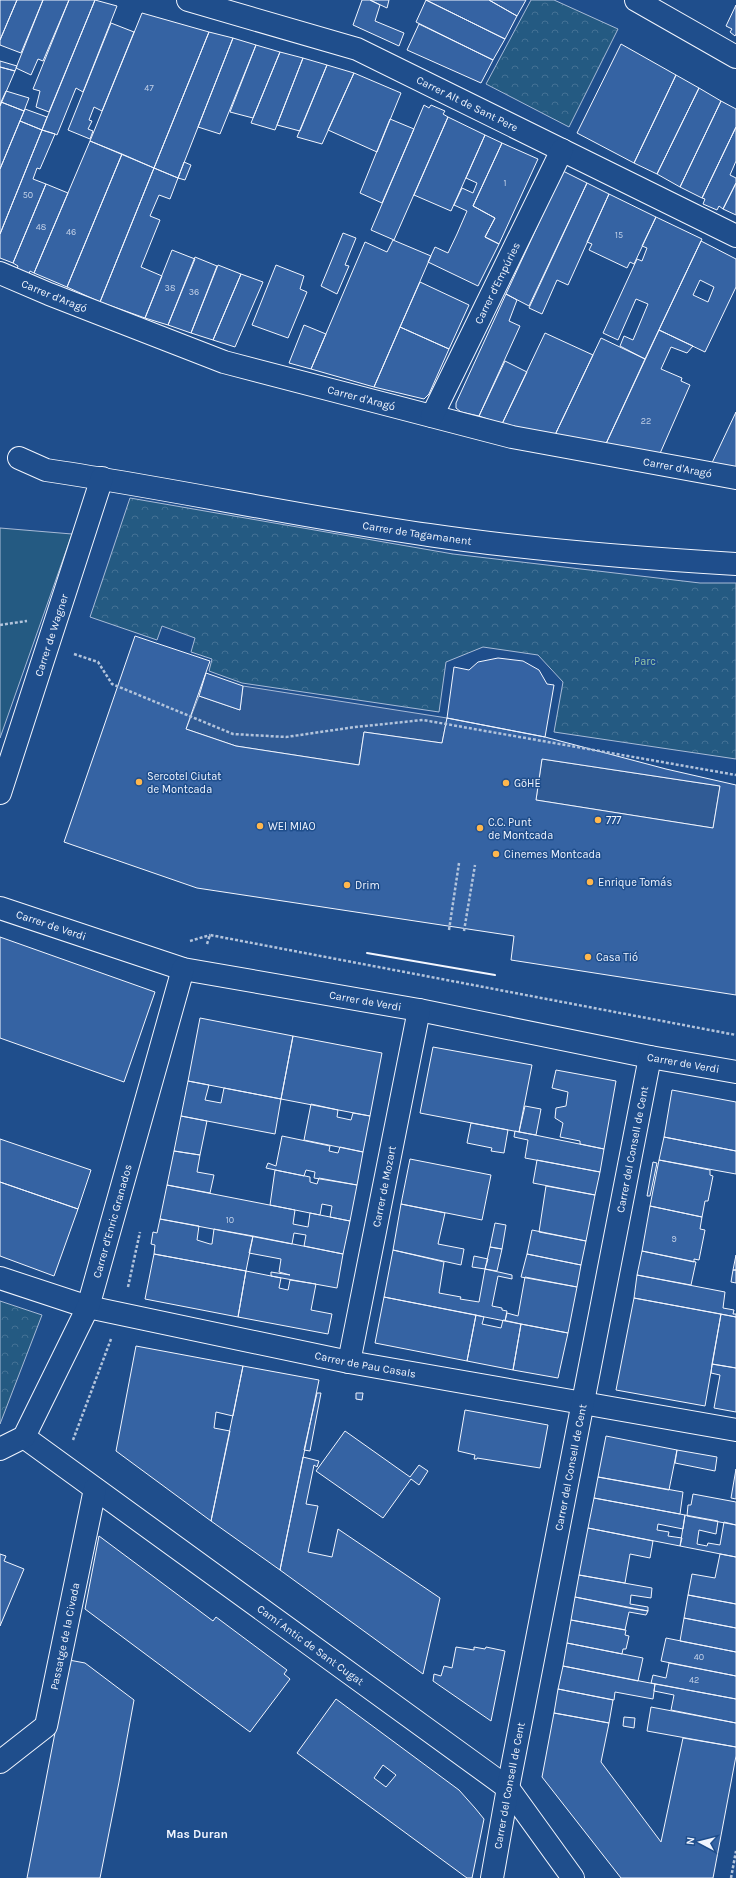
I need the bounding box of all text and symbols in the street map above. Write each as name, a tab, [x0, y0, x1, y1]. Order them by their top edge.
street label: Carrer Alt de Sant Pere	[414, 73, 521, 134]
house number: 47	[144, 83, 154, 93]
house number: 1	[504, 178, 507, 188]
house number: 50	[23, 190, 33, 200]
house number: 48	[36, 222, 47, 232]
house number: 46	[66, 227, 76, 237]
house number: 15	[615, 230, 623, 240]
street label: Carrer d'Empúries	[472, 240, 523, 326]
street label: Carrer d'Aragó	[20, 277, 89, 315]
house number: 38	[165, 283, 176, 293]
house number: 36	[189, 287, 199, 297]
street label: Carrer d'Aragó	[326, 383, 397, 413]
house number: 22	[641, 416, 651, 426]
street label: Carrer d'Aragó	[642, 455, 713, 480]
street label: Carrer de Tagamanent	[362, 518, 472, 547]
street label: Carrer de Wagner	[32, 592, 71, 678]
park label: Parc	[634, 655, 656, 668]
place label: Sercotel Ciutat de Montcada	[147, 770, 221, 796]
marker: Sercotel Ciutat de Montcada	[134, 777, 144, 787]
place label: GöHE	[514, 777, 541, 790]
marker: GöHE	[501, 778, 511, 788]
place label: 777	[606, 814, 622, 827]
marker: 777	[593, 815, 603, 825]
place label: C.C. Punt de Montcada	[488, 816, 553, 842]
place label: WEI MIAO	[268, 820, 316, 833]
marker: WEI MIAO	[255, 821, 265, 831]
marker: C.C. Punt de Montcada	[475, 823, 485, 833]
place label: Cinemes Montcada	[504, 848, 601, 861]
marker: Cinemes Montcada	[491, 849, 501, 859]
place label: Enrique Tomás	[598, 876, 672, 889]
marker: Enrique Tomás	[585, 877, 595, 887]
place label: Drim	[355, 879, 380, 892]
marker: Drim	[342, 880, 352, 890]
street label: Carrer de Verdi	[14, 907, 88, 943]
place label: Casa Tió	[596, 951, 638, 964]
marker: Casa Tió	[583, 952, 593, 962]
street label: Carrer de Verdi	[328, 988, 403, 1013]
street label: Carrer de Verdi	[646, 1050, 720, 1076]
street label: Carrer del Consell de Cent	[613, 1085, 651, 1214]
street label: Carrer de Mozart	[369, 1145, 398, 1228]
street label: Carrer d'Enric Granados	[90, 1162, 134, 1279]
house number: 10	[226, 1215, 234, 1225]
house number: 9	[671, 1234, 677, 1244]
street label: Carrer de Pau Casals	[314, 1348, 417, 1380]
street label: Carrer del Consell de Cent	[552, 1403, 589, 1532]
street label: Passatge de la Civada	[47, 1582, 82, 1691]
street label: Camí Antic de Sant Cugat	[255, 1602, 366, 1688]
house number: 40	[694, 1652, 704, 1662]
house number: 42	[689, 1675, 699, 1685]
street label: Carrer del Consell de Cent	[491, 1721, 527, 1850]
north arrow	[680, 1822, 720, 1862]
district label: Mas Duran	[166, 1827, 228, 1841]
text: N	[684, 1836, 698, 1846]

